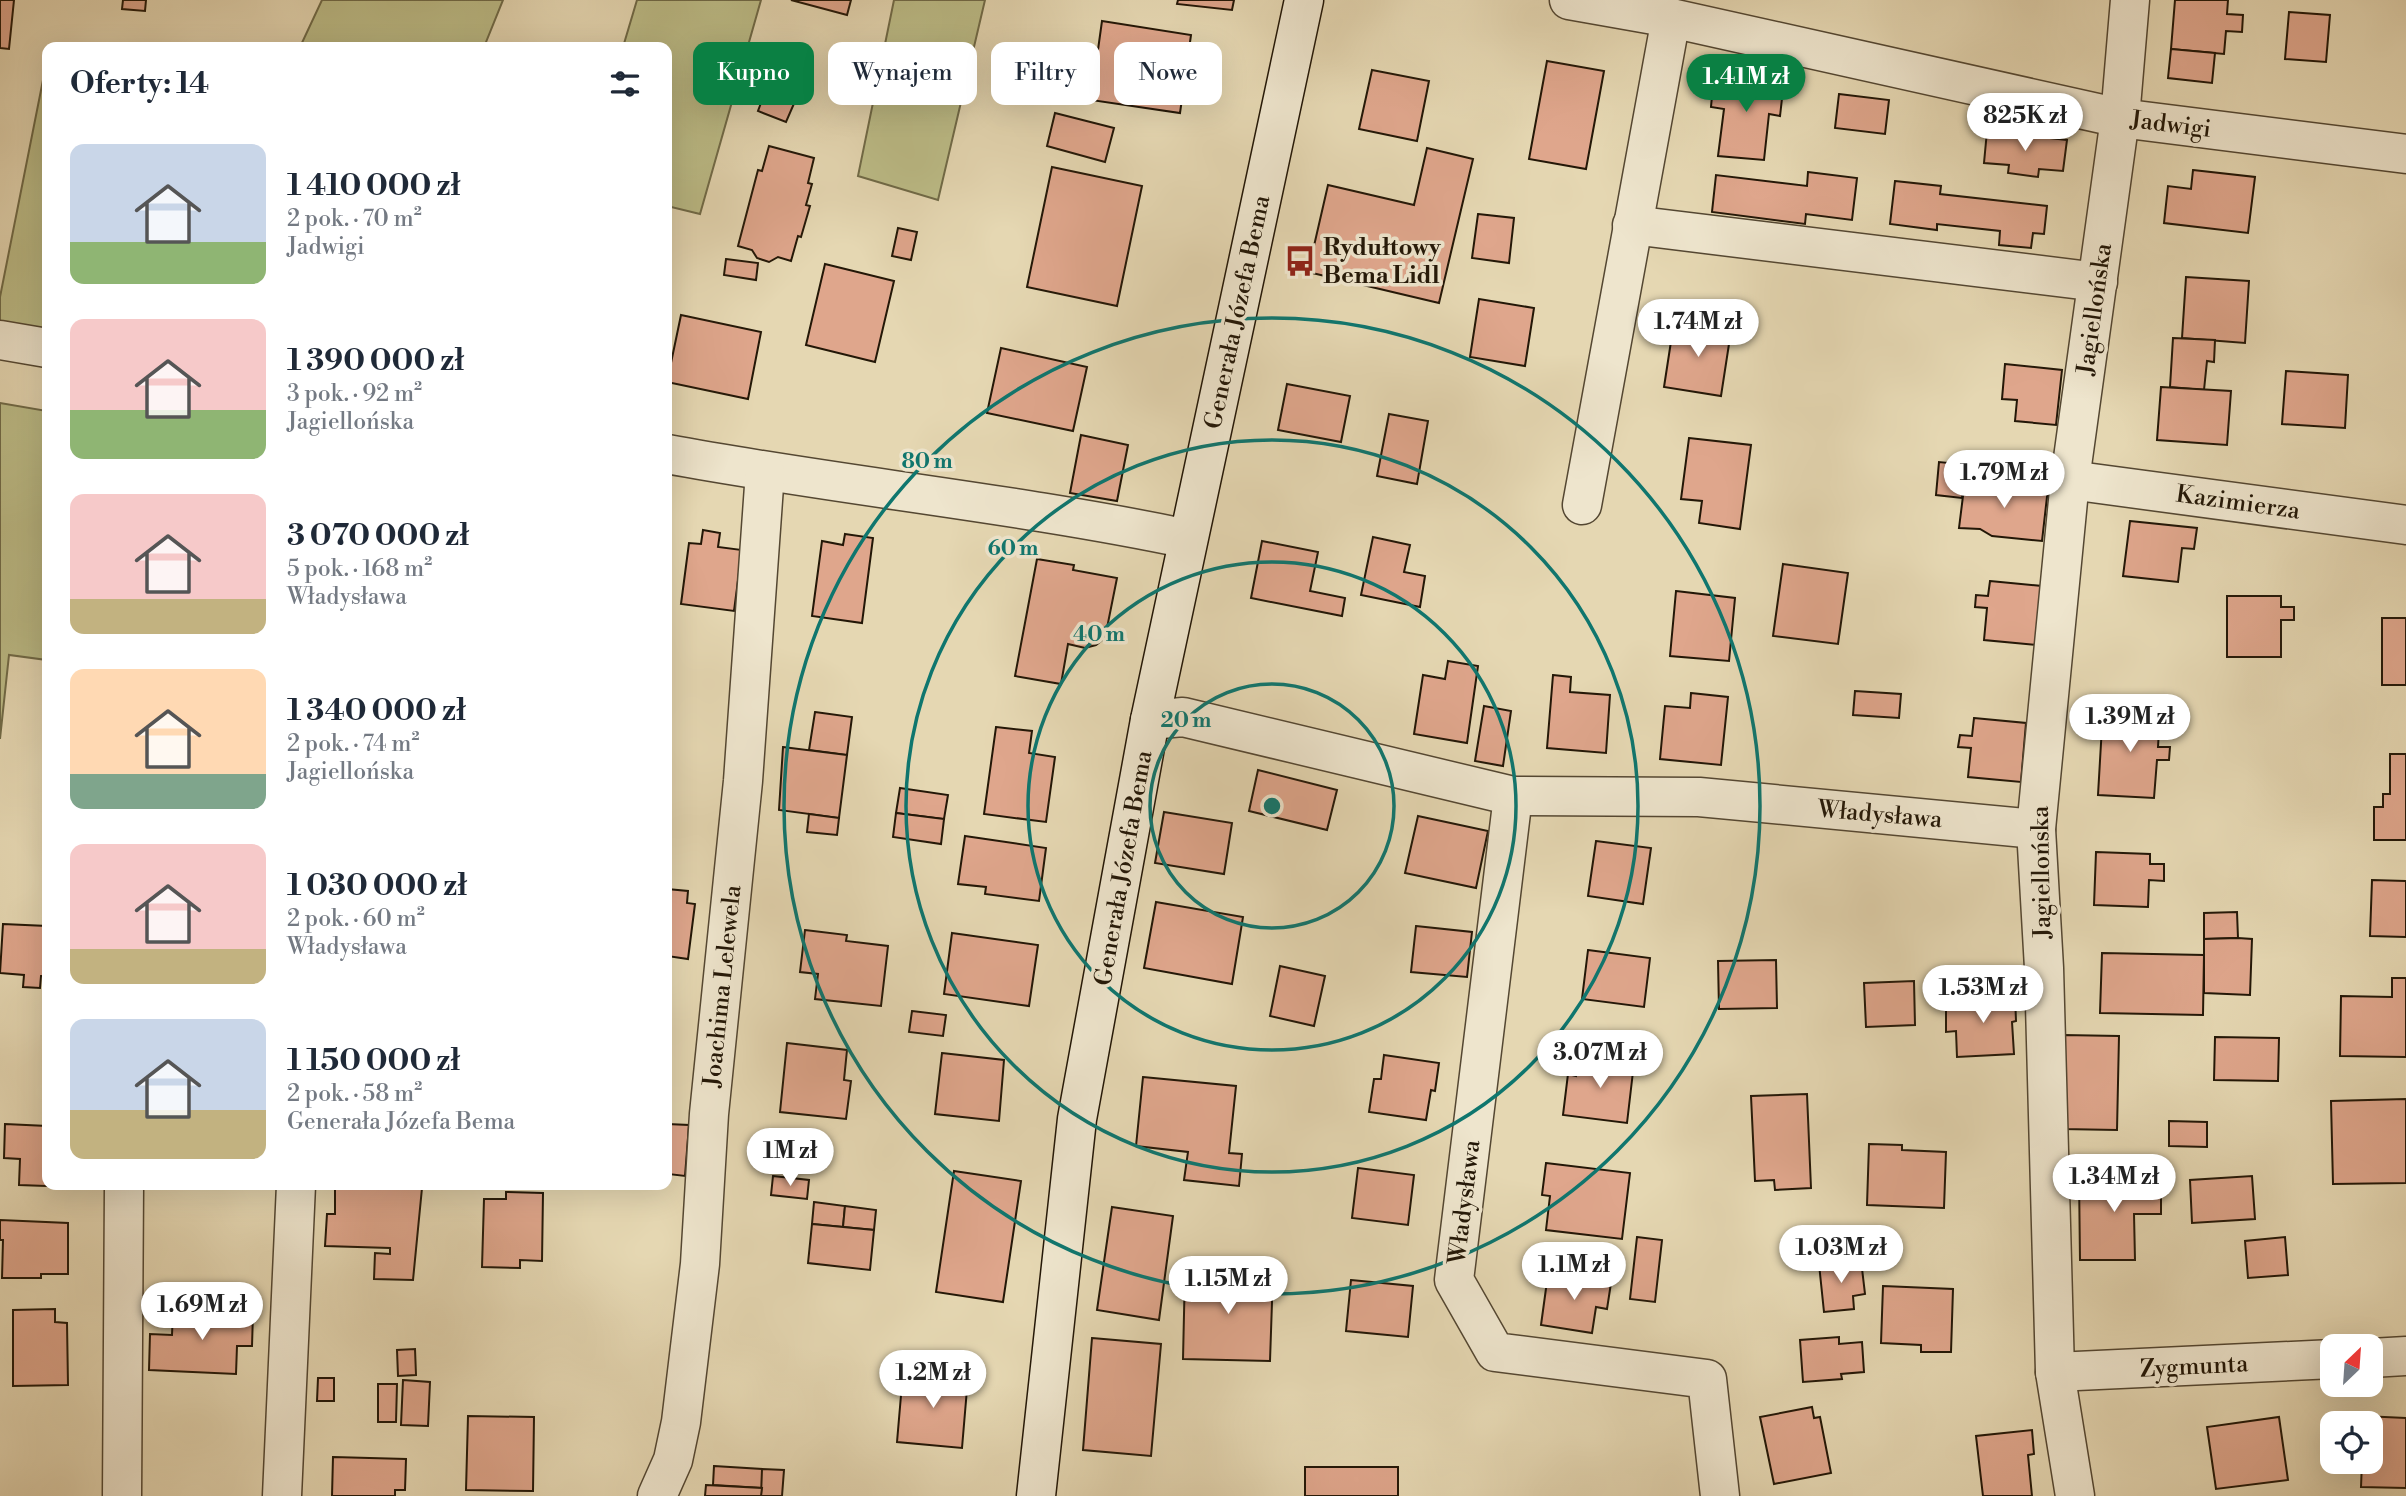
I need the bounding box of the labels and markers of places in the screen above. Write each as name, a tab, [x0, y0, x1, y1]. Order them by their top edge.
pin: 1.41M zł	[1674, 54, 1818, 114]
pin: 825K zł	[1960, 94, 2090, 153]
place label: Rydułtowy Bema Lidl	[1323, 233, 1442, 291]
bus stop icon: Rydułtowy Bema Lidl	[1283, 244, 1317, 278]
pin: 1.74M zł	[1626, 300, 1770, 359]
pin: 1.79M zł	[1932, 450, 2076, 510]
pin: 1.39M zł	[2058, 694, 2202, 754]
centre of rings	[1260, 794, 1284, 818]
pin: 1.53M zł	[1911, 965, 2055, 1025]
pin: 3.07M zł	[1528, 1030, 1672, 1090]
pin: 1M zł	[741, 1128, 839, 1188]
pin: 1.34M zł	[2042, 1154, 2186, 1214]
pin: 1.03M zł	[1769, 1226, 1913, 1285]
pin: 1.1M zł	[1509, 1242, 1639, 1302]
pin: 1.15M zł	[1156, 1256, 1300, 1316]
pin: 1.69M zł	[130, 1282, 274, 1342]
pin: 1.2M zł	[868, 1350, 998, 1410]

